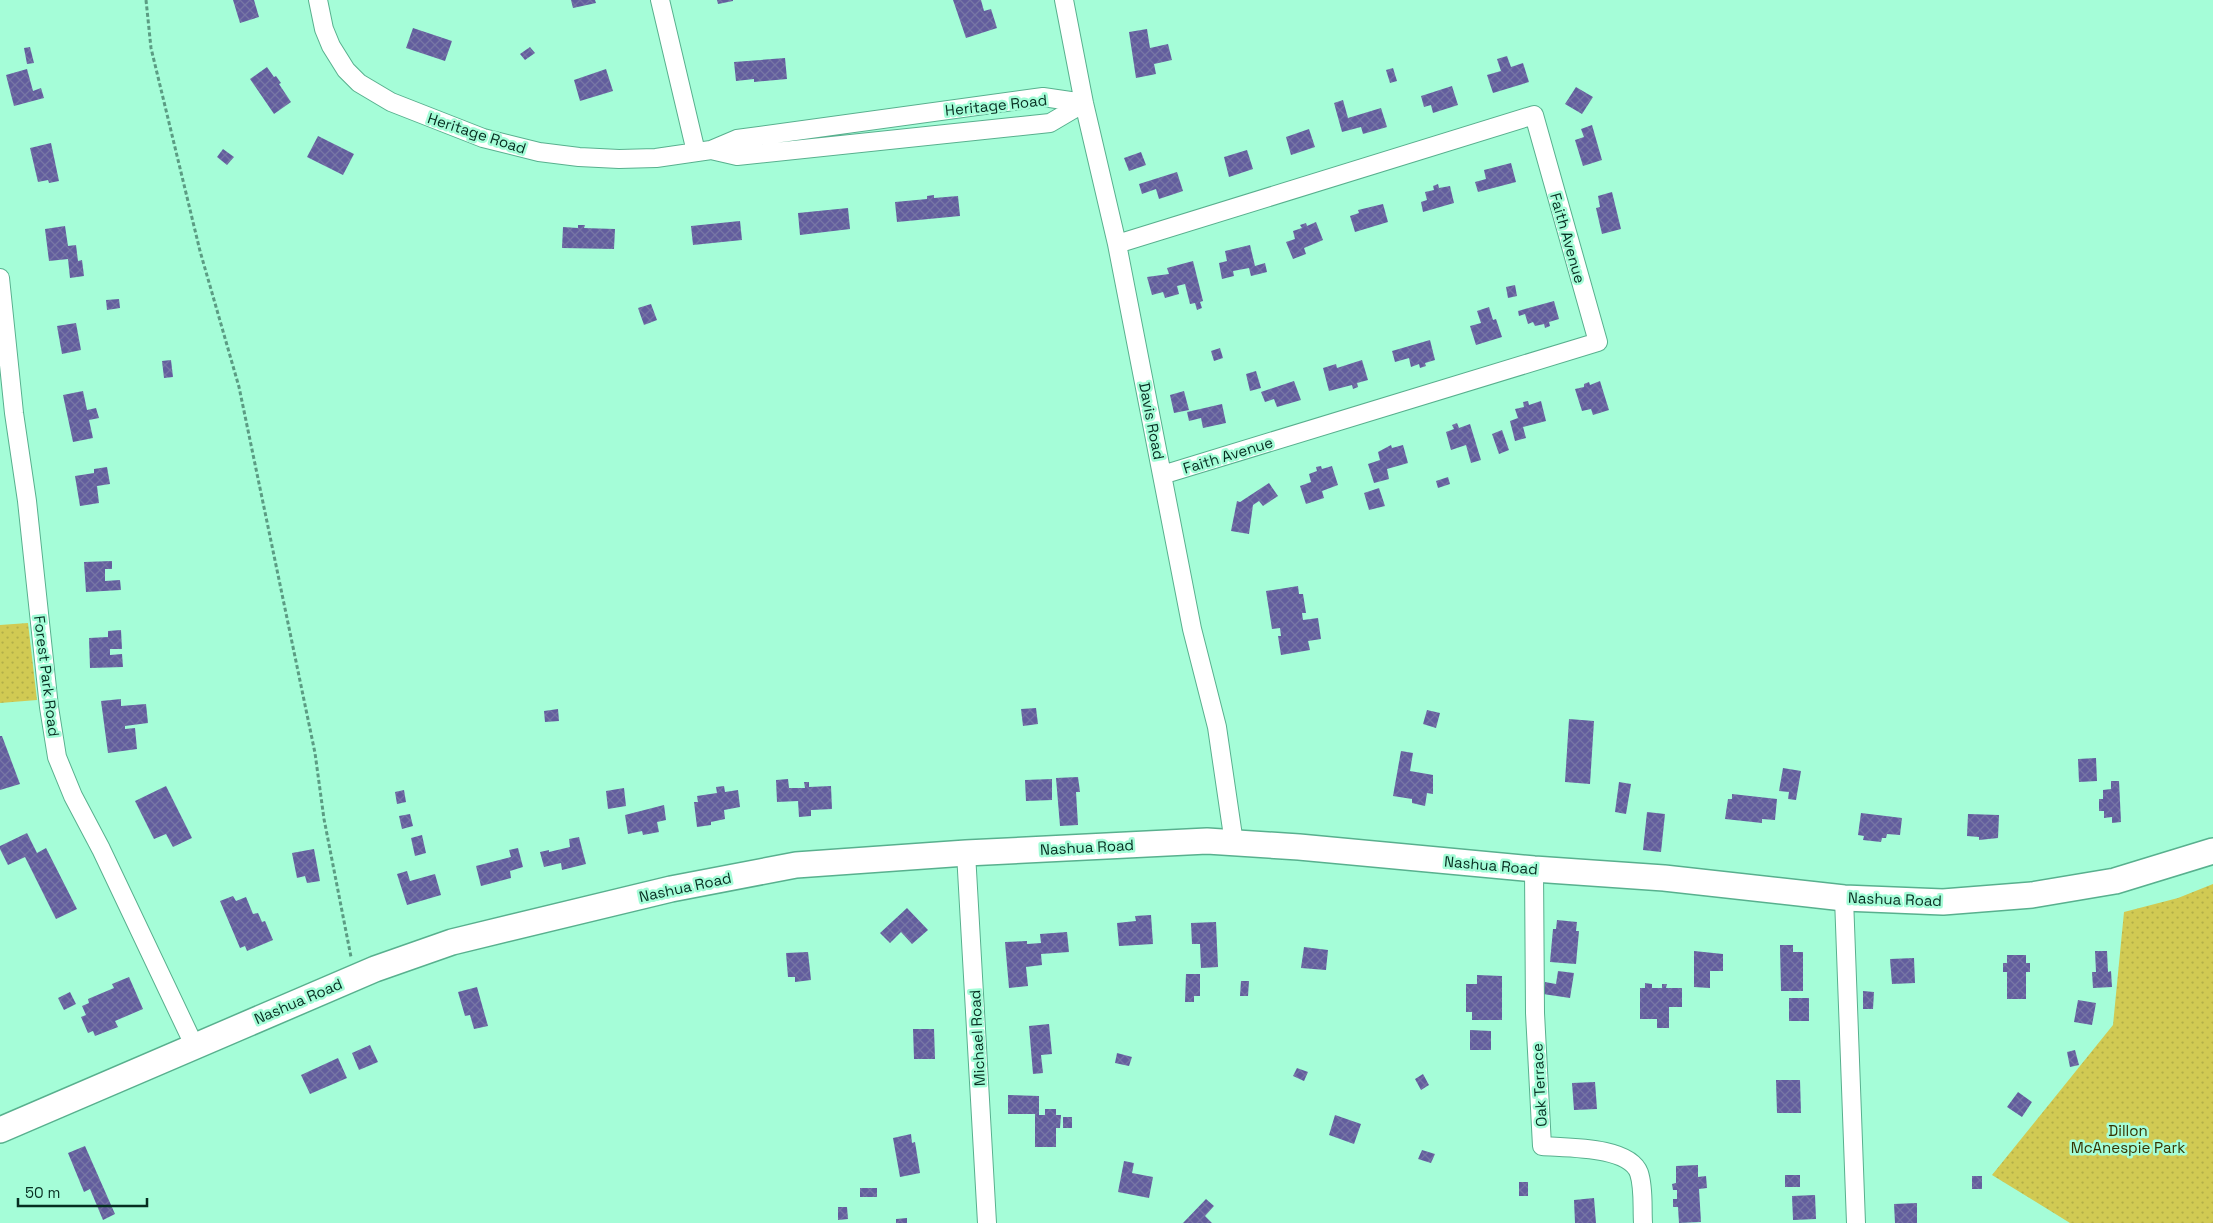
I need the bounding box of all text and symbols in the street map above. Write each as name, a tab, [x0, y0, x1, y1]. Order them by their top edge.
street label: Heritage Road	[944, 90, 1048, 120]
street label: Heritage Road	[425, 108, 529, 158]
street label: Faith Avenue	[1546, 191, 1590, 285]
street label: Davis Road	[1135, 381, 1169, 461]
street label: Faith Avenue	[1181, 432, 1275, 478]
street label: Forest Park Road	[30, 614, 64, 738]
street label: Nashua Road	[1040, 835, 1134, 859]
street label: Nashua Road	[1443, 851, 1539, 879]
street label: Nashua Road	[637, 868, 733, 906]
street label: Nashua Road	[1848, 888, 1942, 910]
street label: Nashua Road	[251, 974, 345, 1028]
street label: Michael Road	[965, 989, 989, 1087]
street label: Oak Terrace	[1527, 1043, 1551, 1127]
park label: Dillon McAnespie Park	[2071, 1121, 2185, 1157]
scale bar	[18, 1176, 146, 1208]
text: 50 m	[25, 1183, 60, 1202]

